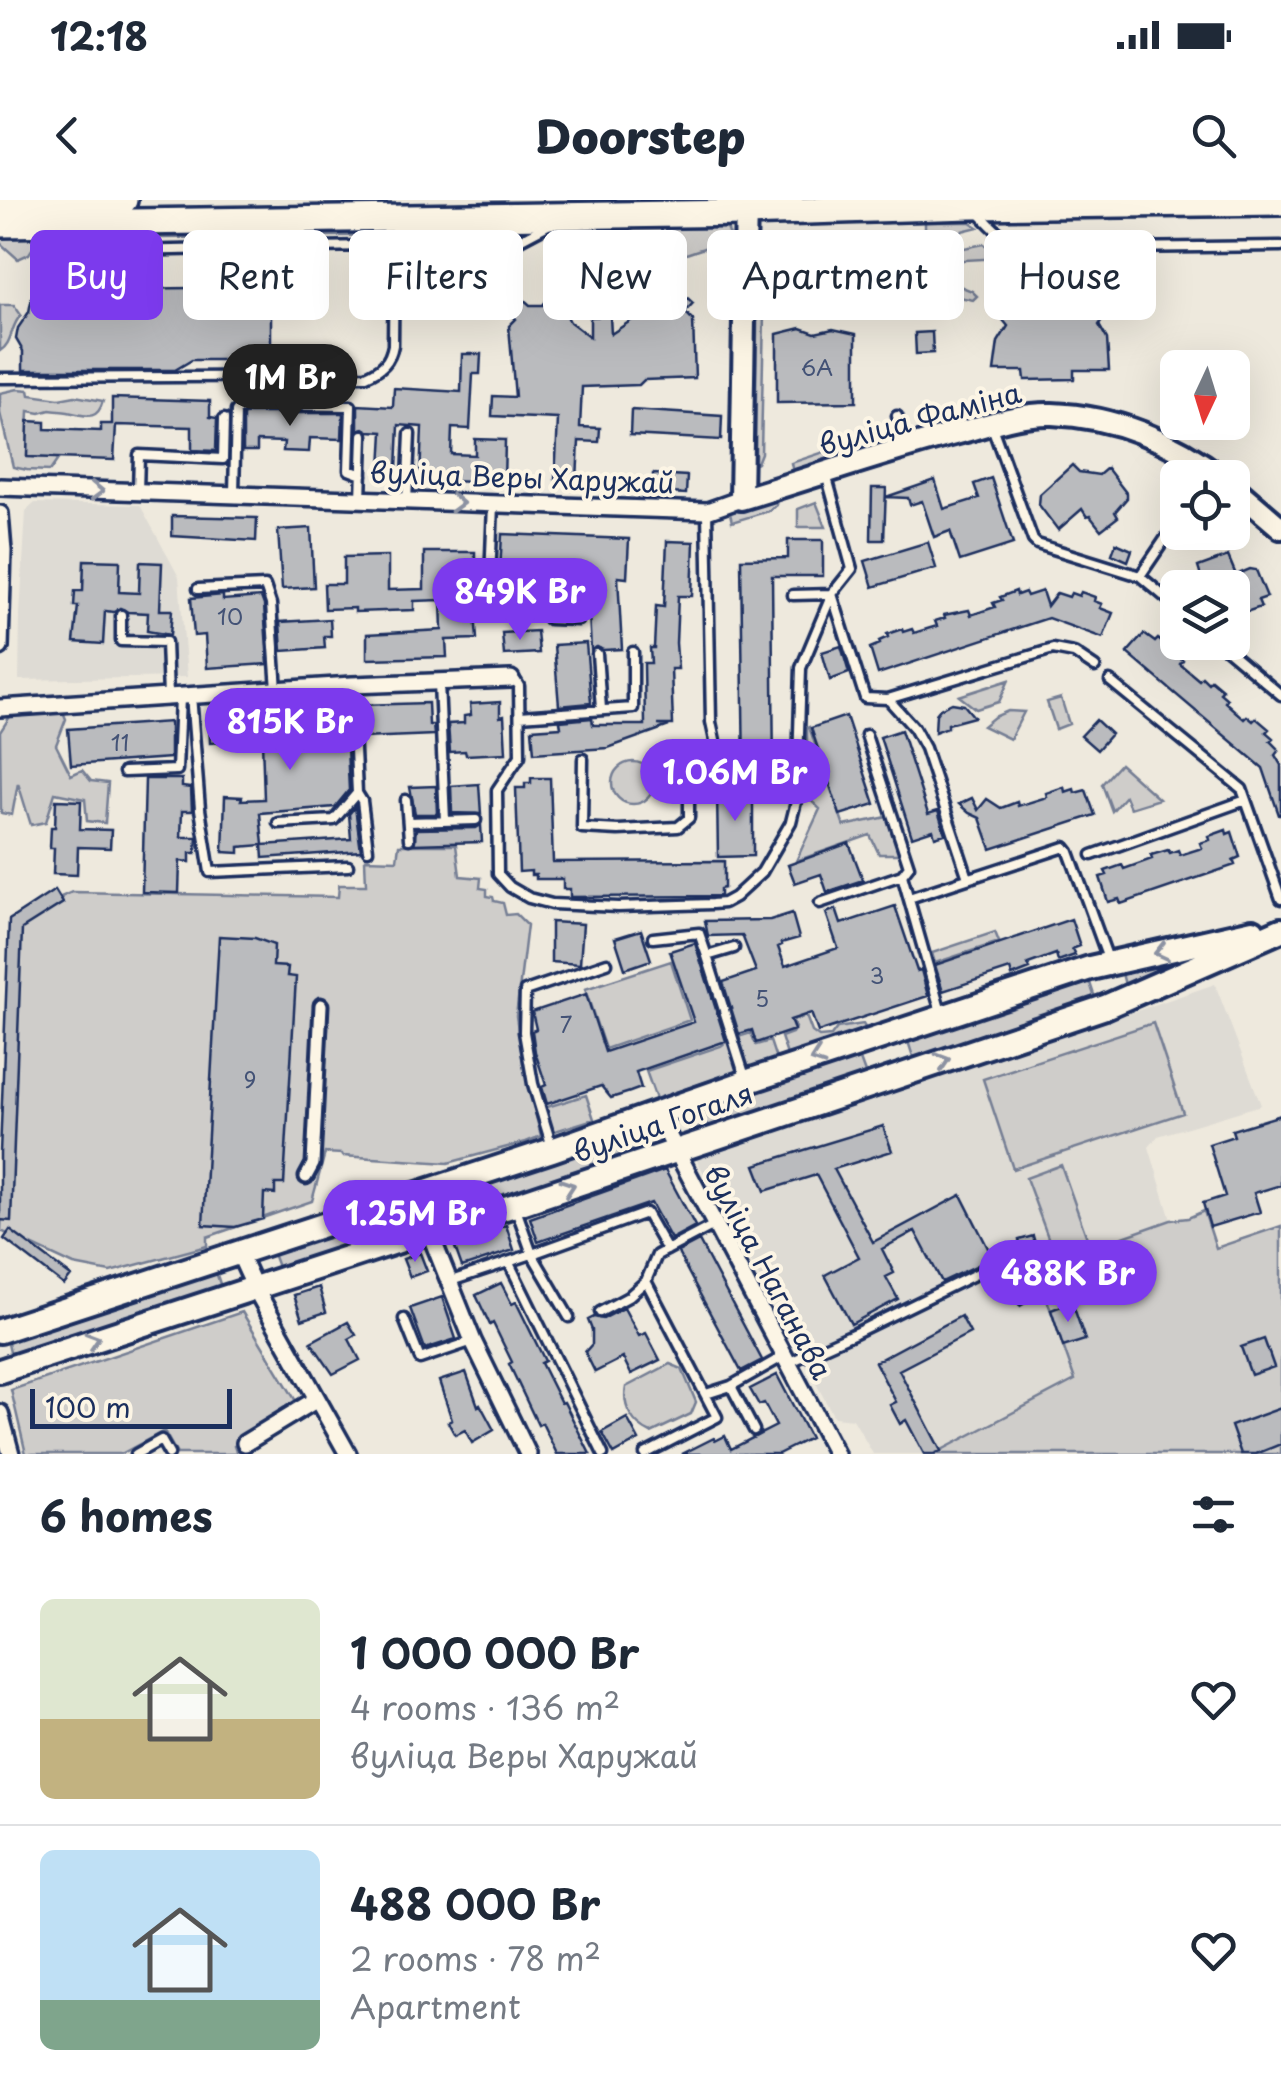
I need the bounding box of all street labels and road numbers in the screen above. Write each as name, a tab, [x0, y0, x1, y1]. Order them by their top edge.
street label: вуліца Фаміна	[814, 370, 1026, 465]
street label: вуліца Веры Харужай	[369, 450, 675, 503]
street label: вуліца Гогаля	[567, 1071, 758, 1172]
street label: вуліца Наганава	[695, 1156, 844, 1387]

